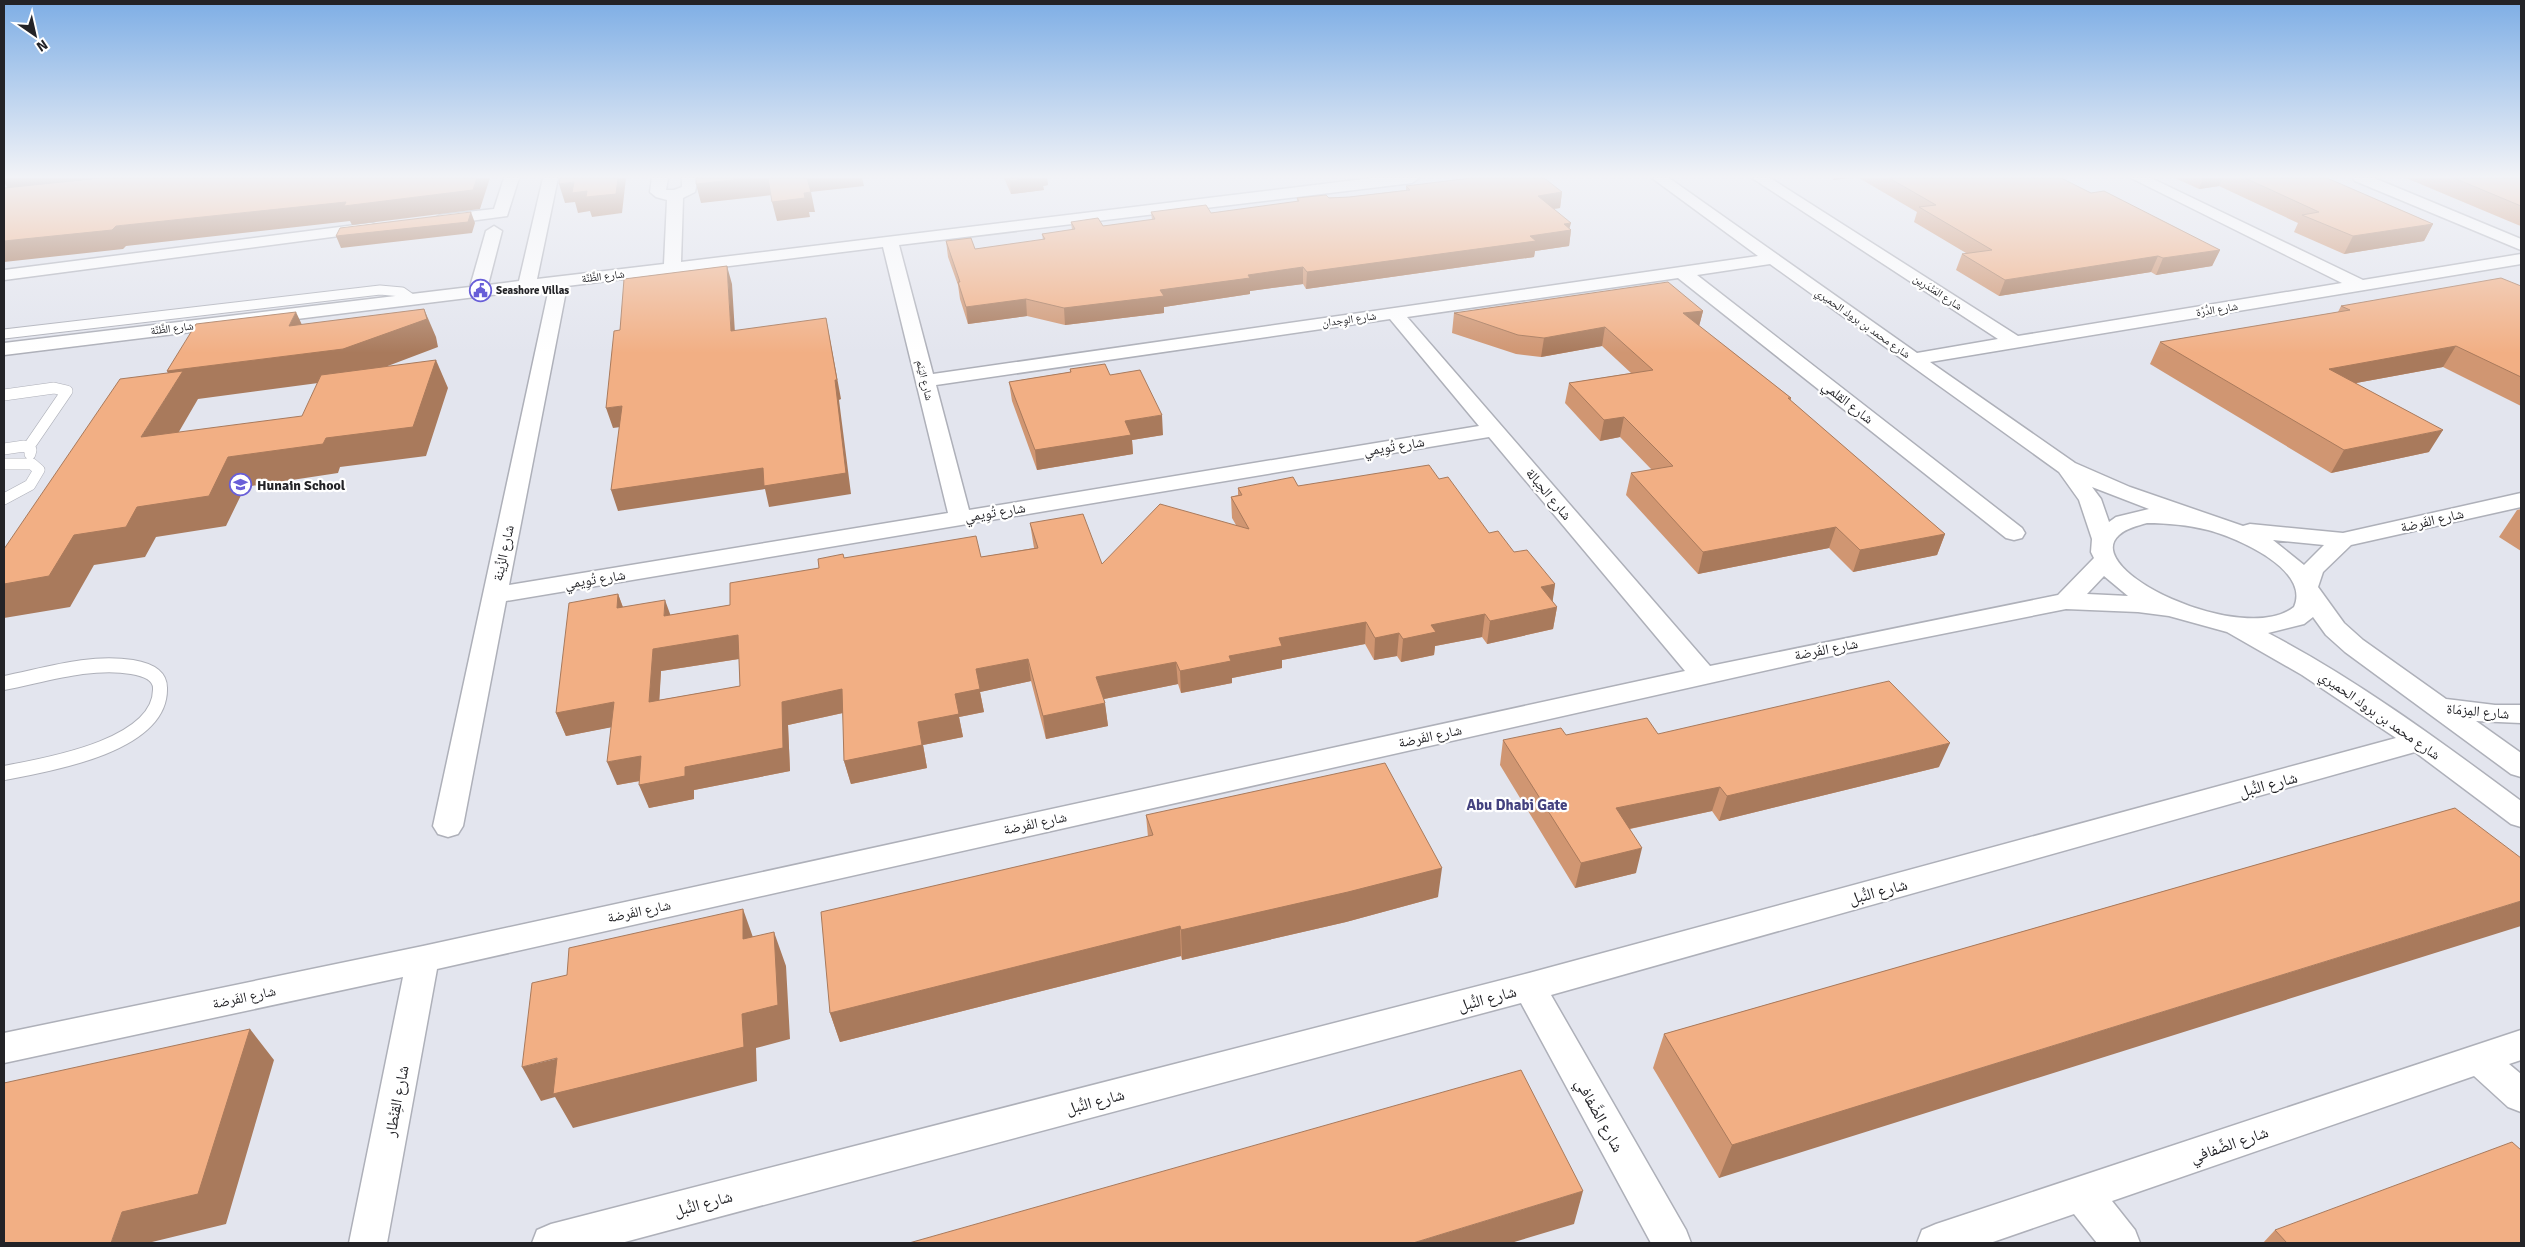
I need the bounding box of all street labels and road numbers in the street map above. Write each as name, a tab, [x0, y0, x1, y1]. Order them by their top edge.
street label: شارع الظَّنَّة	[581, 267, 625, 286]
street label: شارع المَنْدَرِين	[1910, 272, 1965, 314]
street label: شارع محمد بن بروك الحميري	[1812, 286, 1913, 363]
street label: شارع الدُّرَّة	[2195, 299, 2239, 319]
street label: شارع الوِجدان	[1321, 309, 1377, 331]
street label: شارع الظَّنَّة	[150, 319, 194, 338]
street label: شارع اليَنَم	[912, 359, 936, 402]
street label: شارع القلمي	[1817, 377, 1877, 430]
street label: شارع تُوِيمي	[1363, 433, 1426, 462]
street label: شارع الحِبالة	[1521, 465, 1575, 524]
street label: شارع تُوِيمي	[964, 499, 1027, 528]
street label: شارع الفَرضة	[2399, 505, 2466, 537]
street label: شارع الزِّينة	[489, 524, 519, 583]
street label: شارع تُوِيمي	[564, 566, 627, 595]
street label: شارع الفَرضة	[1793, 635, 1860, 665]
street label: شارع محمد بن بروك الحميري	[2315, 667, 2443, 766]
street label: شارع المِزمَاة	[2446, 700, 2510, 724]
street label: شارع الفَرضة	[1397, 721, 1464, 752]
street label: شارع النُّبل	[2237, 768, 2300, 802]
street label: شارع الفَرضة	[1002, 808, 1069, 839]
street label: شارع النُّبل	[1847, 875, 1910, 909]
street label: شارع الفَرضة	[606, 896, 673, 927]
street label: شارع الفَرضة	[211, 982, 278, 1013]
street label: شارع النُّبل	[1456, 982, 1519, 1016]
street label: شارع القِنْطار	[380, 1064, 414, 1140]
street label: شارع الضَّفافي	[1569, 1075, 1628, 1157]
street label: شارع النُّبل	[1064, 1085, 1127, 1119]
street label: شارع الضَّفافي	[2188, 1122, 2272, 1170]
street label: شارع النُّبل	[672, 1187, 735, 1221]

